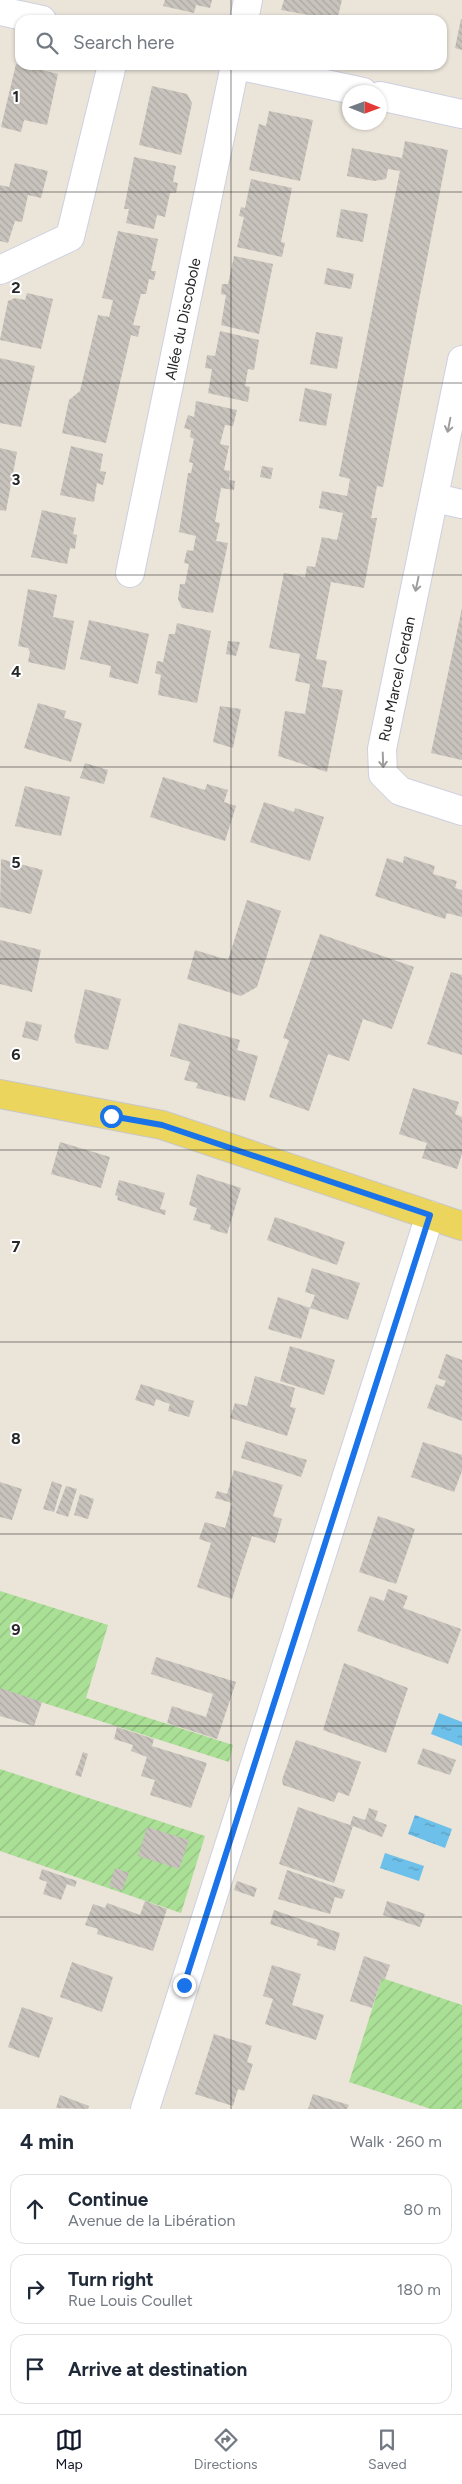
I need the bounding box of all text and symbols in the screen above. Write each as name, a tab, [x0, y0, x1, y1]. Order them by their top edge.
search box	[15, 15, 447, 70]
icon: search	[33, 29, 61, 57]
text: Search here	[73, 31, 175, 54]
north arrow	[342, 85, 387, 130]
text: 1	[13, 87, 19, 106]
street label: Allée du Discobole	[161, 256, 205, 382]
text: 2	[11, 278, 21, 297]
one-way arrow	[444, 416, 453, 432]
text: 3	[12, 470, 21, 489]
one-way arrow	[411, 575, 421, 591]
street label: Rue Marcel Cerdan	[375, 615, 419, 743]
text: 4	[11, 662, 21, 681]
one-way arrow	[378, 752, 387, 768]
text: 5	[11, 853, 21, 872]
text: 6	[11, 1045, 21, 1064]
route start	[100, 1105, 123, 1128]
text: 7	[12, 1237, 21, 1256]
text: 8	[11, 1429, 21, 1448]
text: 9	[11, 1620, 21, 1639]
route end	[173, 1974, 196, 1997]
text: 4 min	[20, 2129, 74, 2154]
text: Walk · 260 m	[350, 2132, 442, 2151]
text: Continue	[68, 2188, 148, 2211]
icon: ahead	[21, 2195, 49, 2223]
text: 80 m	[403, 2200, 441, 2219]
text: Avenue de la Libération	[68, 2211, 235, 2230]
text: Turn right	[68, 2268, 154, 2291]
icon: right	[21, 2275, 49, 2303]
text: 180 m	[397, 2280, 441, 2299]
text: Rue Louis Coullet	[68, 2291, 193, 2310]
icon: arrive	[21, 2355, 49, 2383]
text: Arrive at destination	[68, 2358, 247, 2381]
tab: Map	[55, 2426, 83, 2473]
tab: Directions	[194, 2426, 258, 2473]
tab: Saved	[368, 2426, 407, 2473]

